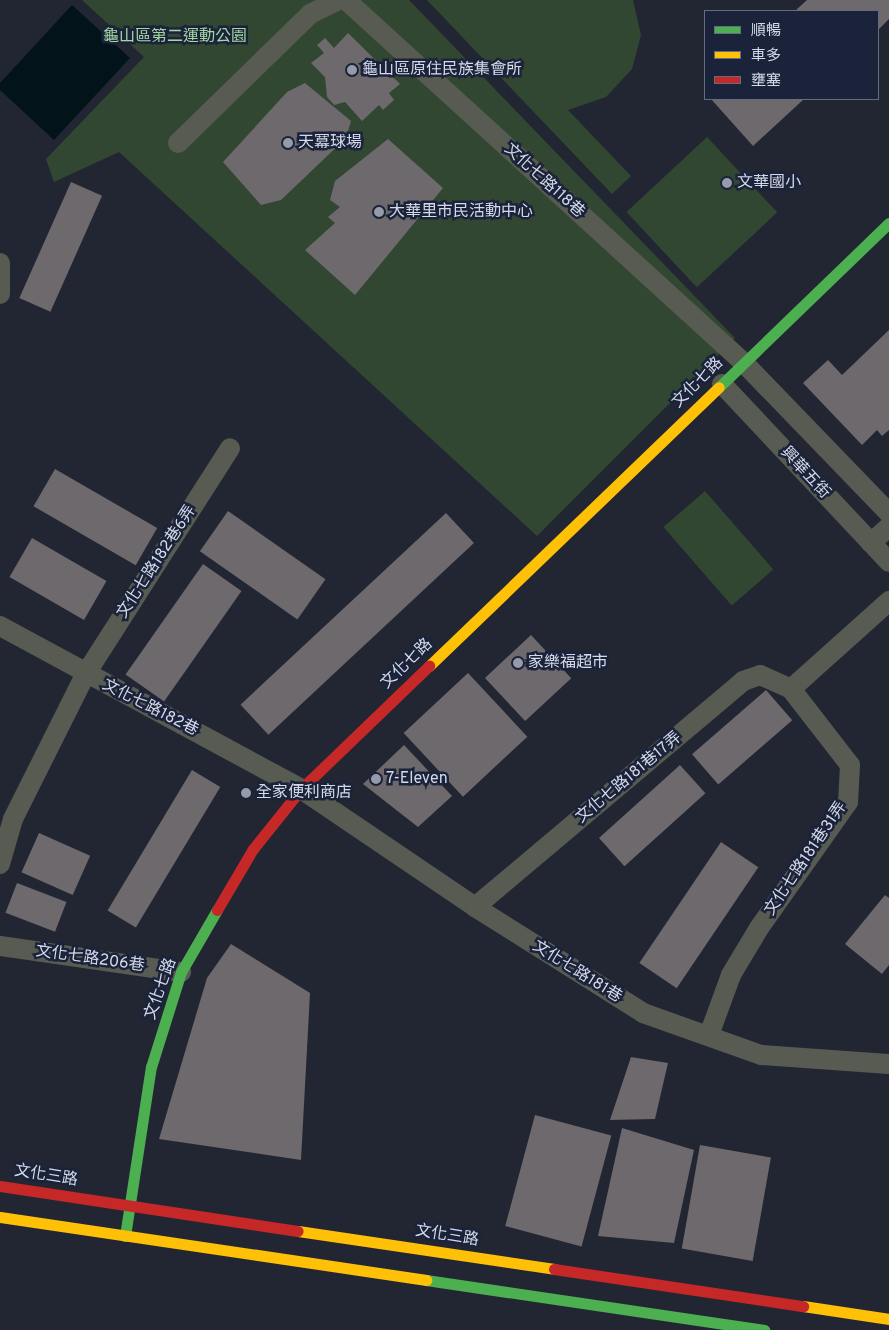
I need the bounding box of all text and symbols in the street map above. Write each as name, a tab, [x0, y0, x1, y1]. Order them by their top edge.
legend	[704, 10, 879, 100]
text: 順暢	[751, 22, 781, 41]
park label: 龜山區第二運動公園	[103, 27, 247, 47]
text: 車多	[751, 47, 781, 66]
place label: 龜山區原住民族集會所	[362, 60, 522, 80]
marker: 龜山區原住民族集會所	[346, 64, 358, 76]
text: 壅塞	[751, 72, 781, 91]
place label: 天冪球場	[298, 133, 362, 153]
marker: 天冪球場	[282, 137, 294, 149]
street label: 文化七路118巷	[500, 140, 588, 222]
place label: 文華國小	[737, 173, 801, 193]
marker: 文華國小	[721, 177, 733, 189]
place label: 大華里市民活動中心	[389, 202, 533, 222]
marker: 大華里市民活動中心	[373, 206, 385, 218]
street label: 文化七路	[669, 354, 727, 412]
street label: 興華五街	[776, 443, 834, 503]
street label: 文化七路182巷6弄	[113, 502, 201, 622]
street label: 文化七路	[377, 635, 437, 693]
place label: 家樂福超市	[528, 653, 608, 673]
marker: 家樂福超市	[512, 657, 524, 669]
street label: 文化七路182巷	[99, 676, 201, 740]
street label: 文化七路181巷17弄	[572, 728, 686, 828]
place label: 7-Eleven	[386, 769, 448, 789]
marker: 7-Eleven	[370, 773, 382, 785]
place label: 全家便利商店	[256, 783, 352, 803]
marker: 全家便利商店	[240, 787, 252, 799]
street label: 文化七路181巷31弄	[761, 798, 851, 920]
street label: 文化七路181巷	[529, 937, 625, 1007]
street label: 文化七路206巷	[34, 942, 146, 976]
street label: 文化七路	[141, 956, 181, 1022]
street label: 文化三路	[13, 1162, 79, 1190]
street label: 文化三路	[414, 1222, 480, 1250]

